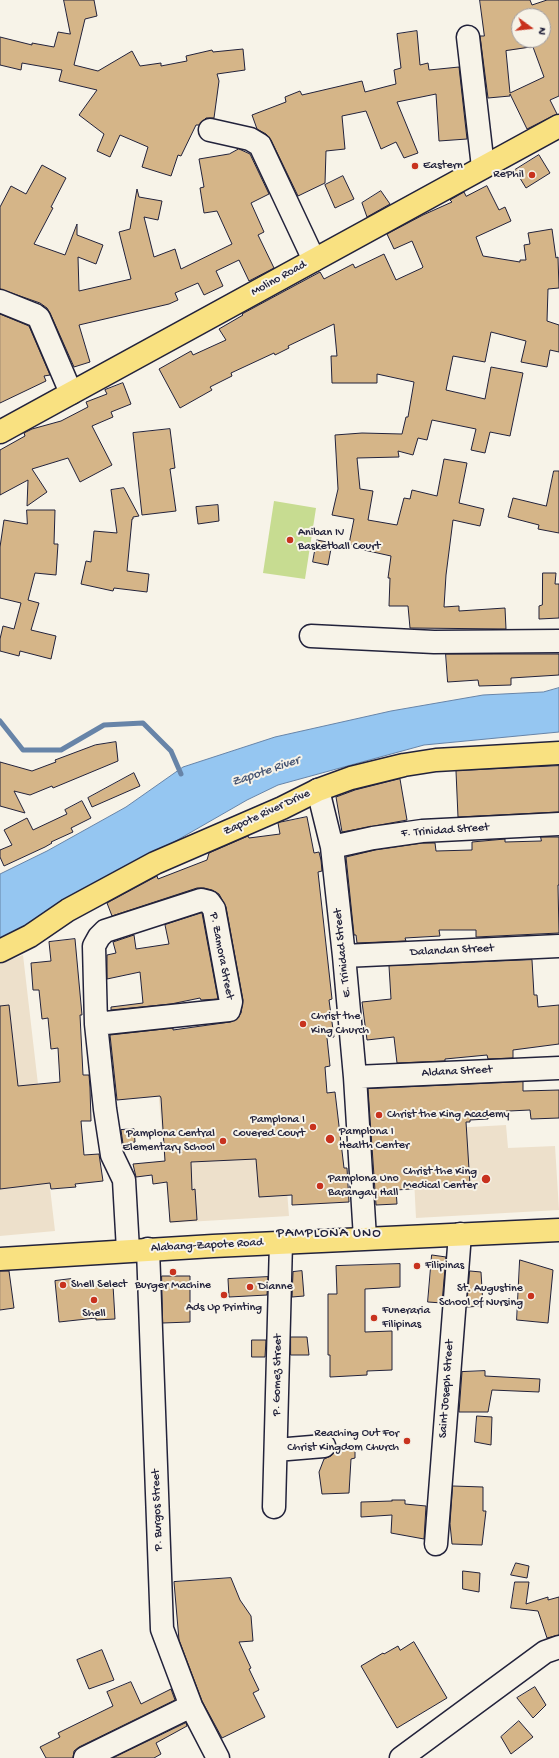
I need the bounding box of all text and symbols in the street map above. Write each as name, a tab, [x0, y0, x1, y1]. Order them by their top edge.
north arrow	[511, 8, 551, 48]
text: N	[535, 26, 548, 36]
place label: Eastern	[423, 159, 463, 173]
marker: Eastern	[410, 161, 420, 171]
place label: RePhil	[493, 168, 524, 182]
marker: RePhil	[527, 170, 537, 180]
street label: Molino Road	[249, 258, 309, 300]
place label: Aniban IV Basketball Court	[298, 526, 380, 554]
marker: Aniban IV Basketball Court	[285, 535, 295, 545]
water label: Zapote River	[230, 753, 302, 791]
street label: Zapote River Drive	[221, 787, 313, 839]
street label: F. Trinidad Street	[401, 821, 489, 841]
street label: E. Trinidad Street	[331, 908, 355, 998]
street label: P. Zamora Street	[206, 911, 236, 1001]
street label: Dalandan Street	[410, 942, 494, 960]
place label: Christ the King Church	[311, 1010, 369, 1038]
marker: Christ the King Church	[298, 1019, 308, 1029]
street label: Aldana Street	[421, 1063, 493, 1081]
place label: Christ the King Academy	[387, 1108, 509, 1122]
marker: Christ the King Academy	[374, 1110, 384, 1120]
place label: Pamplona I Covered Court	[233, 1113, 305, 1141]
marker: Pamplona I Covered Court	[308, 1122, 318, 1132]
place label: Pamplona I Health Center	[339, 1125, 409, 1153]
place label: Pamplona Central Elementary School	[123, 1127, 215, 1155]
marker: Pamplona I Health Center	[324, 1133, 336, 1145]
marker: Pamplona Central Elementary School	[218, 1136, 228, 1146]
place label: Christ the King Medical Center	[403, 1165, 477, 1193]
place label: Pamplona Uno Barangay Hall	[328, 1172, 399, 1200]
marker: Christ the King Medical Center	[480, 1173, 492, 1185]
marker: Pamplona Uno Barangay Hall	[315, 1181, 325, 1191]
district label: PAMPLONA UNO	[276, 1226, 382, 1242]
street label: Alabang-Zapote Road	[151, 1236, 263, 1256]
place label: Filipinas	[425, 1259, 464, 1273]
marker: Filipinas	[412, 1261, 422, 1271]
marker: Burger Machine	[168, 1267, 178, 1277]
place label: Shell Select	[71, 1278, 127, 1292]
place label: Burger Machine	[135, 1279, 211, 1293]
marker: Shell Select	[58, 1280, 68, 1290]
place label: Dianne	[258, 1280, 293, 1294]
marker: Dianne	[245, 1282, 255, 1292]
place label: St. Augustine School of Nursing	[439, 1282, 523, 1310]
marker: Ads Up Printing	[219, 1290, 229, 1300]
marker: St. Augustine School of Nursing	[526, 1291, 536, 1301]
marker: Shell	[89, 1295, 99, 1305]
place label: Ads Up Printing	[186, 1301, 262, 1315]
place label: Funeraria Filipinas	[382, 1304, 430, 1332]
place label: Shell	[82, 1307, 106, 1321]
marker: Funeraria Filipinas	[369, 1313, 379, 1323]
street label: P. Gomez Street	[270, 1334, 286, 1416]
street label: Saint Joseph Street	[436, 1339, 458, 1439]
place label: Reaching Out For Christ Kingdom Church	[287, 1427, 399, 1455]
marker: Reaching Out For Christ Kingdom Church	[402, 1436, 412, 1446]
street label: P. Burgos Street	[149, 1469, 167, 1551]

